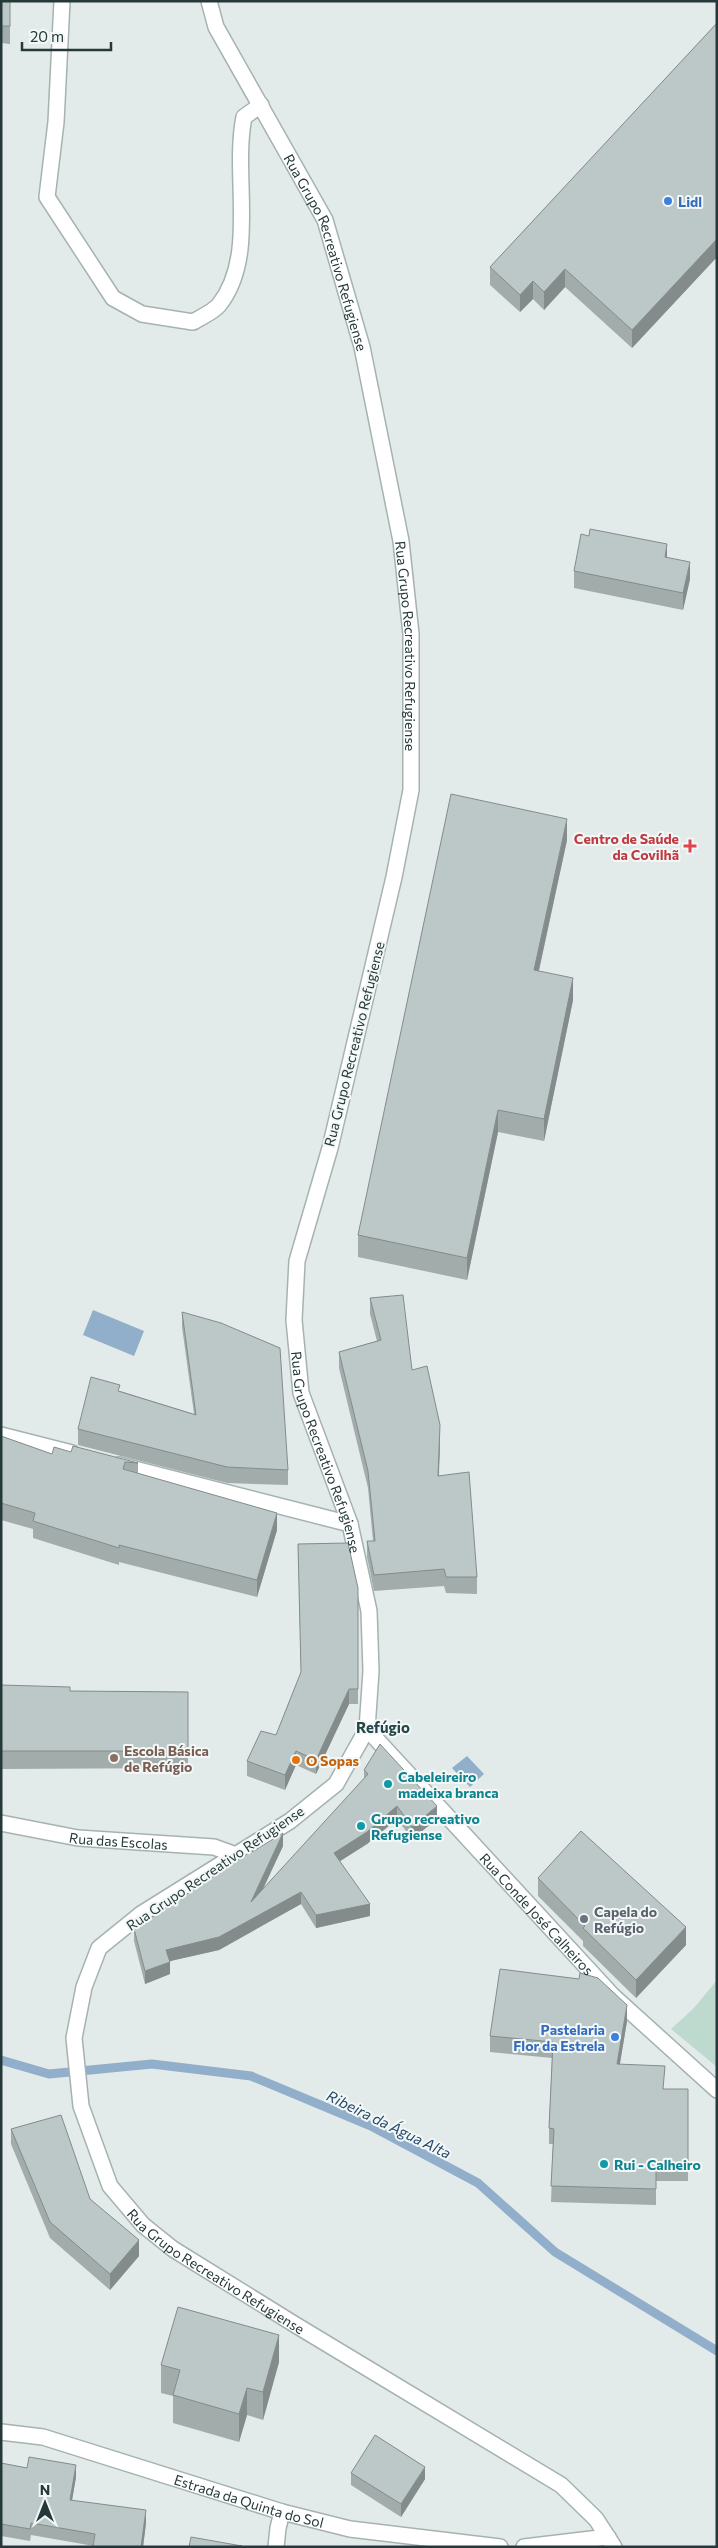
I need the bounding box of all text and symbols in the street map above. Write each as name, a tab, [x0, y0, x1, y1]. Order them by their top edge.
scale bar	[22, 20, 111, 52]
text: 20 m	[30, 27, 64, 45]
street label: Rua Grupo Recreativo Refugiense	[281, 151, 371, 353]
place label: Lidl	[678, 193, 702, 210]
marker: Lidl	[662, 195, 674, 207]
street label: Rua Grupo Recreativo Refugiense	[393, 540, 420, 751]
place label: Centro de Saúde da Covilhã	[574, 830, 679, 863]
marker: Centro de Saúde da Covilhã	[683, 839, 697, 853]
street label: Rua Grupo Recreativo Refugiense	[320, 940, 388, 1148]
street label: Rua Grupo Recreativo Refugiense	[289, 1350, 365, 1554]
district label: Refúgio	[356, 1718, 410, 1736]
place label: Escola Básica de Refúgio	[124, 1742, 209, 1775]
marker: Escola Básica de Refúgio	[108, 1752, 120, 1764]
place label: O Sopas	[306, 1752, 360, 1769]
marker: O Sopas	[290, 1754, 302, 1766]
place label: Cabeleireiro madeixa branca	[398, 1768, 499, 1801]
marker: Cabeleireiro madeixa branca	[382, 1778, 394, 1790]
street label: Rua Grupo Recreativo Refugiense	[123, 1802, 307, 1934]
place label: Grupo recreativo Refugiense	[371, 1810, 480, 1843]
marker: Grupo recreativo Refugiense	[355, 1820, 367, 1832]
street label: Rua das Escolas	[68, 1828, 168, 1852]
street label: Rua Conde José Calheiros	[477, 1849, 597, 1978]
place label: Capela do Refúgio	[594, 1903, 657, 1936]
marker: Capela do Refúgio	[578, 1913, 590, 1925]
place label: Pastelaria Flor da Estrela	[513, 2021, 605, 2054]
marker: Pastelaria Flor da Estrela	[609, 2031, 621, 2043]
water label: Ribeira da Água Alta	[324, 2085, 455, 2162]
place label: Rui - Calheiro	[614, 2156, 701, 2173]
marker: Rui - Calheiro	[598, 2158, 610, 2170]
street label: Rua Grupo Recreativo Refugiense	[124, 2205, 308, 2337]
street label: Estrada da Quinta do Sol	[172, 2470, 326, 2531]
north arrow	[20, 2478, 70, 2528]
text: N	[40, 2481, 50, 2498]

